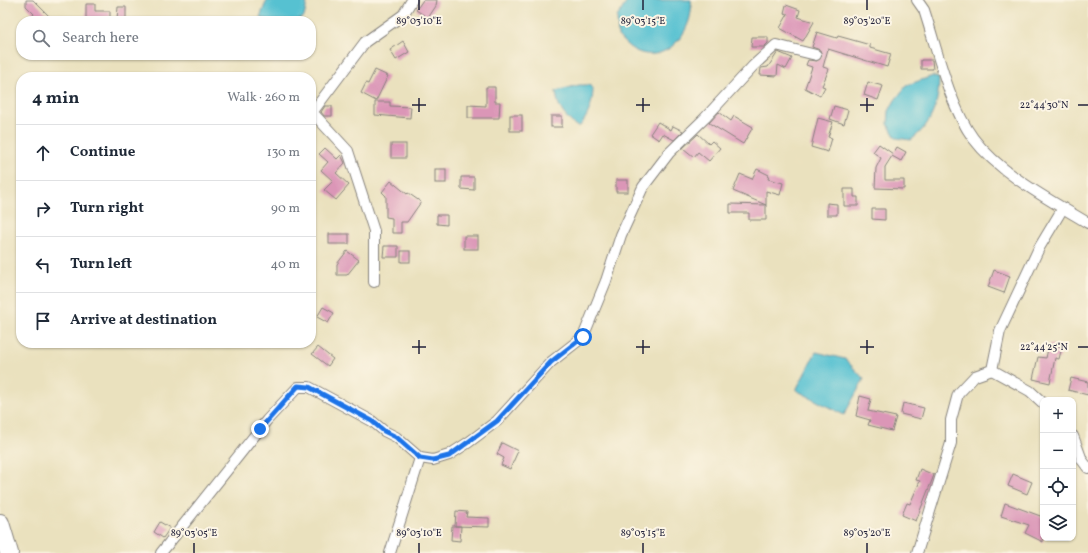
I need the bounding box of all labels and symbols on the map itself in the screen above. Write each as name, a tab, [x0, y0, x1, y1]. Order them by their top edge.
text: 89°03'10"E	[396, 14, 442, 28]
text: 89°03'15"E	[621, 14, 665, 28]
text: 89°03'20"E	[844, 14, 890, 28]
text: 22°44'30"N	[1020, 98, 1069, 112]
route start	[574, 328, 592, 346]
text: 22°44'25"N	[1020, 340, 1069, 354]
route end	[251, 420, 269, 438]
text: 89°03'05"E	[171, 526, 217, 540]
text: 89°03'10"E	[396, 526, 442, 540]
text: 89°03'15"E	[621, 526, 665, 540]
text: 89°03'20"E	[844, 526, 890, 540]

